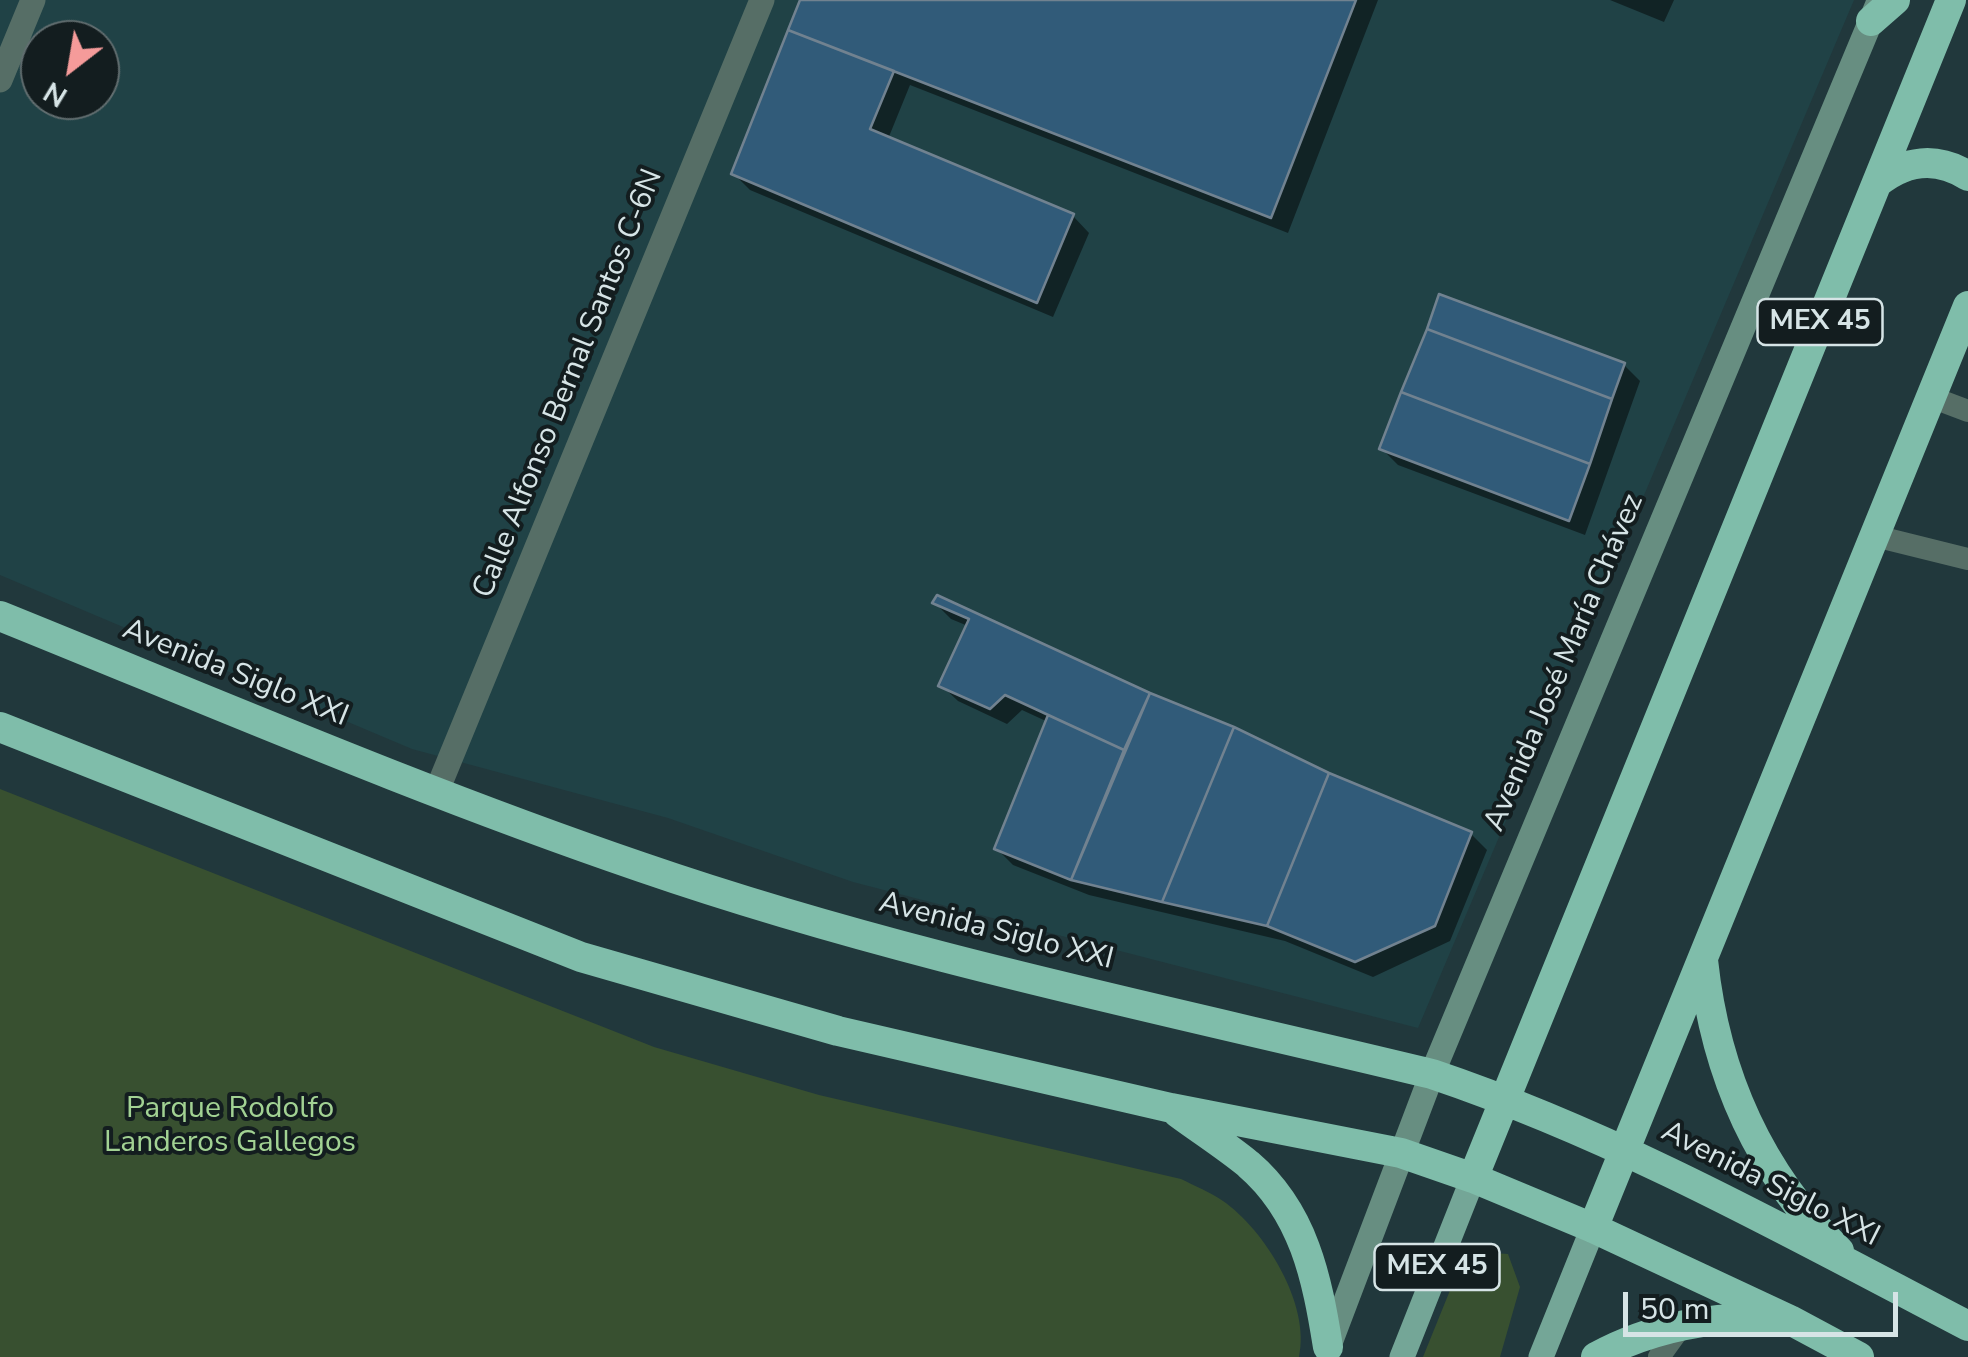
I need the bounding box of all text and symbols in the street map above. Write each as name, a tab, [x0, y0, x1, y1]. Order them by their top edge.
north arrow	[20, 20, 120, 120]
text: N	[37, 72, 74, 116]
street label: Calle Alfonso Bernal Santos C-6N	[466, 165, 672, 603]
road number: MEX 45	[1758, 299, 1882, 345]
street label: Avenida José María Chávez	[1478, 489, 1652, 837]
street label: Avenida Siglo XXI	[117, 612, 353, 736]
street label: Avenida Siglo XXI	[875, 885, 1117, 979]
park label: Parque Rodolfo Landeros Gallegos	[104, 1092, 356, 1162]
street label: Avenida Siglo XXI	[1655, 1114, 1885, 1256]
road number: MEX 45	[1374, 1244, 1500, 1290]
scale bar	[1628, 1272, 1903, 1334]
text: 50 m	[1640, 1289, 1709, 1330]

